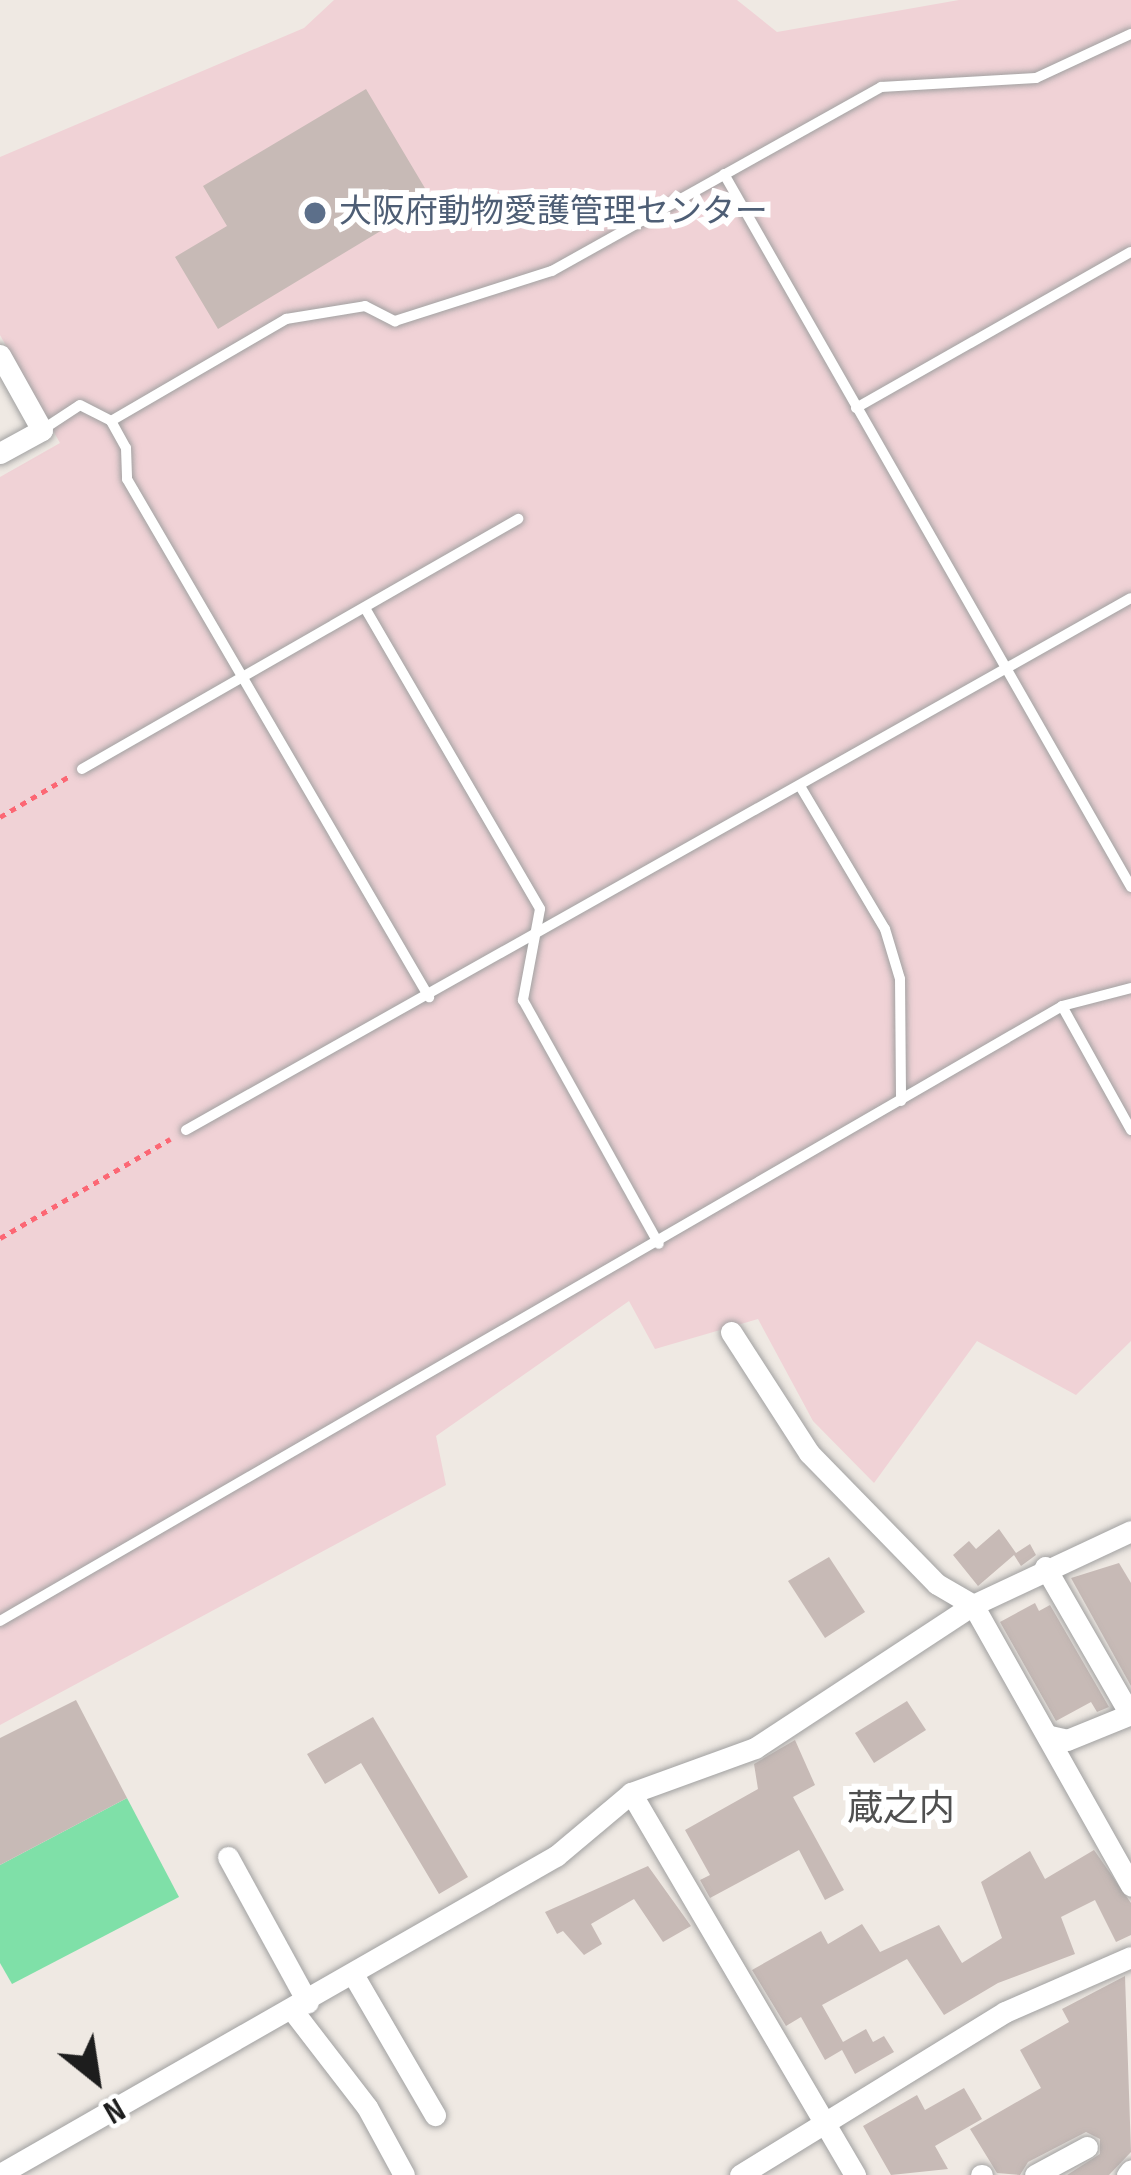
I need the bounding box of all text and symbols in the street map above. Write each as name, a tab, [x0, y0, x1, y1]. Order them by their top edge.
place label: 大阪府動物愛護管理センター	[339, 193, 768, 233]
marker: 大阪府動物愛護管理センター	[302, 200, 328, 226]
district label: 蔵之内	[847, 1788, 955, 1832]
north arrow	[36, 2019, 156, 2139]
text: N	[96, 2088, 132, 2132]

